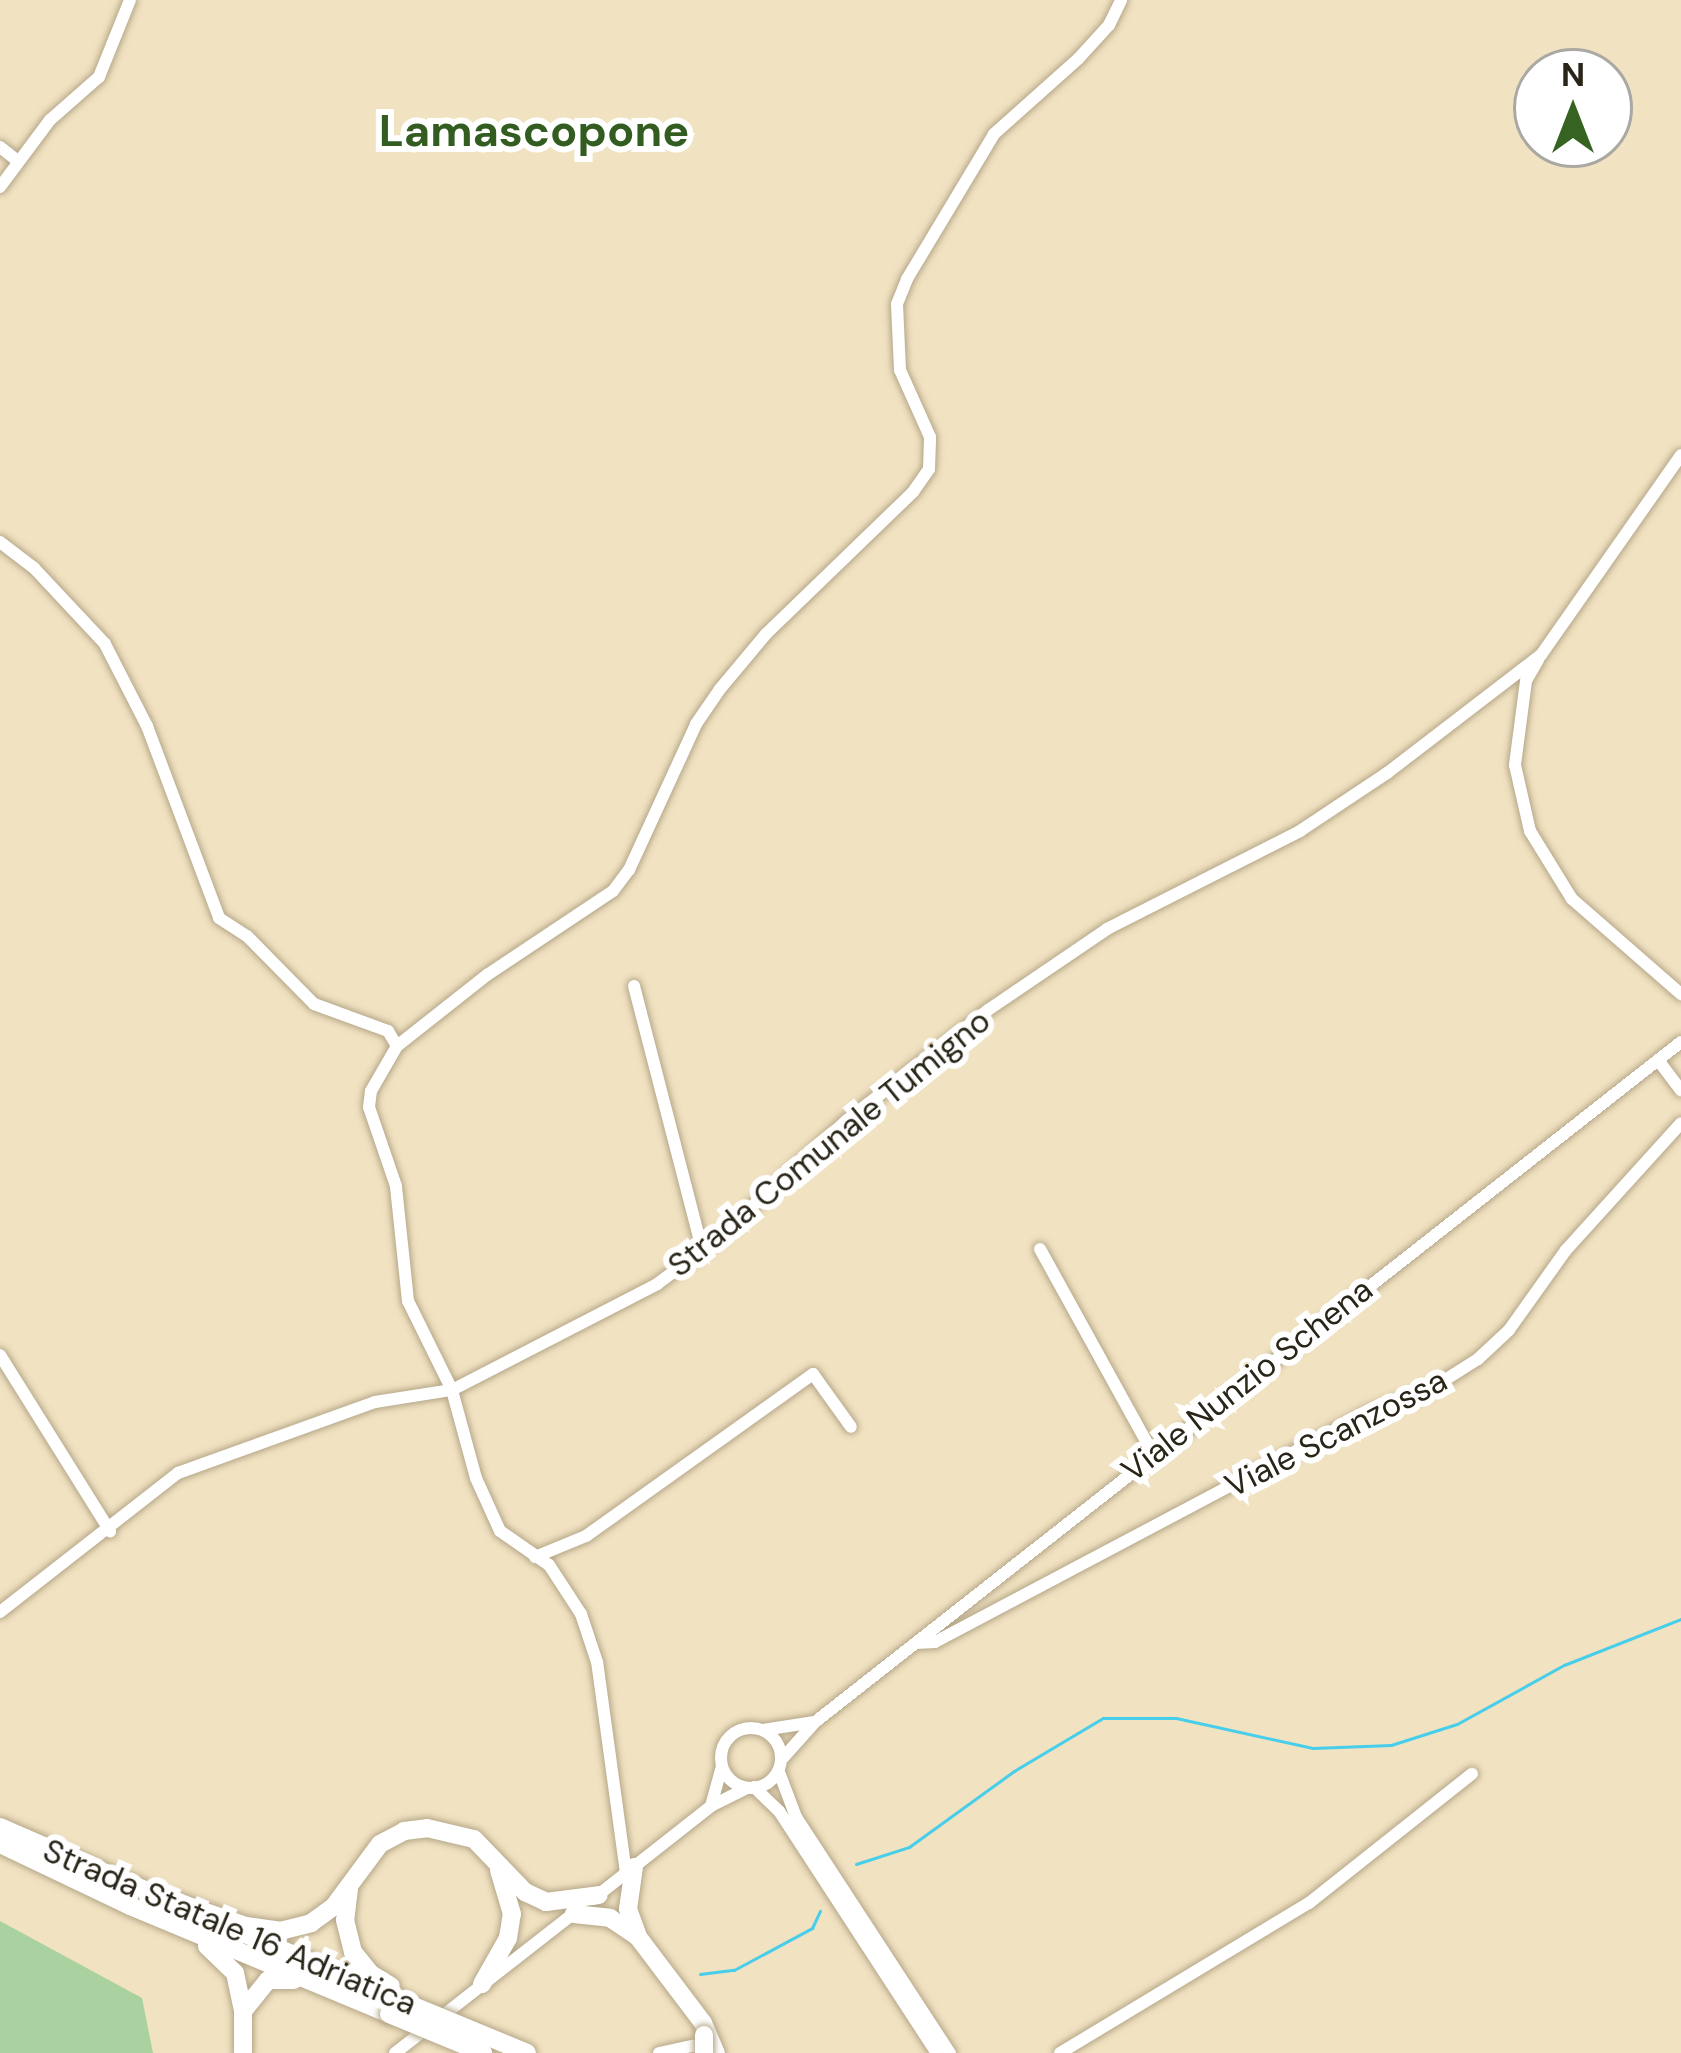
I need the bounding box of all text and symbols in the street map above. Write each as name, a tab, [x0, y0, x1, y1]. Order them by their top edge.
north arrow	[1513, 48, 1633, 168]
text: N	[1561, 53, 1585, 96]
district label: Lamascopone	[379, 104, 689, 158]
street label: Strada Comunale Tumigno	[660, 1001, 998, 1285]
street label: Viale Nunzio Schena	[1114, 1270, 1380, 1490]
street label: Viale Scanzossa	[1219, 1360, 1453, 1506]
street label: Strada Statale 16 Adriatica	[37, 1830, 423, 2024]

